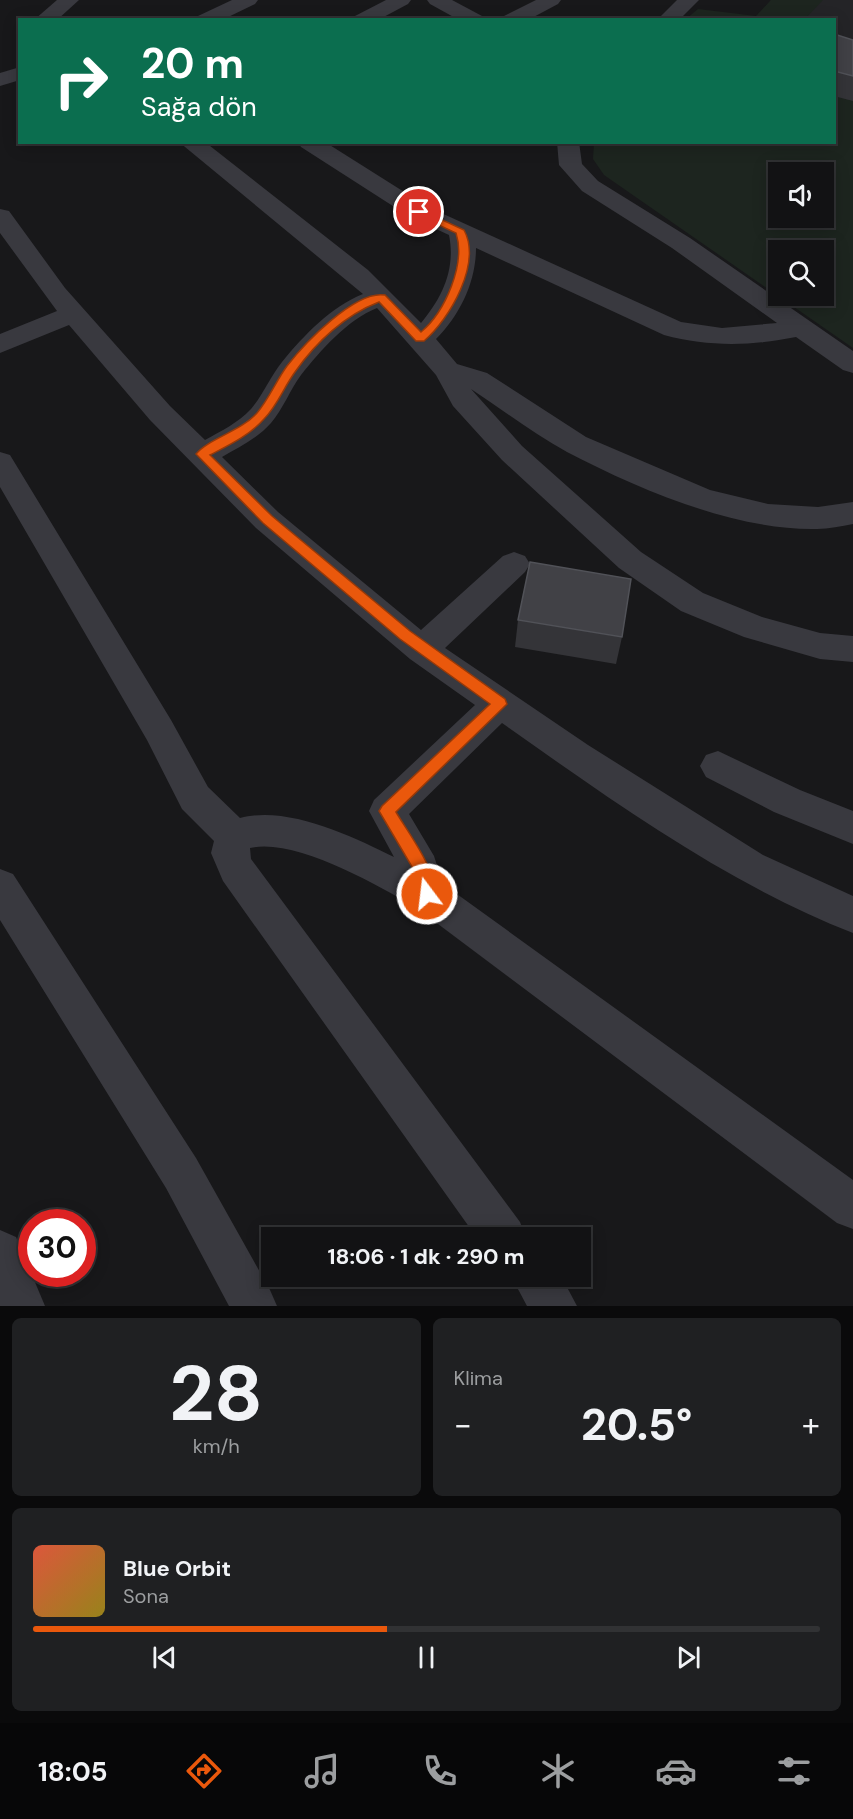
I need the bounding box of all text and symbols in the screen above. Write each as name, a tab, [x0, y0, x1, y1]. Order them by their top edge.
text: 20 m	[141, 36, 244, 91]
icon: right	[42, 42, 120, 120]
text: Sağa dön	[141, 89, 257, 124]
map controls	[768, 162, 834, 306]
button: sound	[768, 162, 834, 228]
pin	[393, 186, 444, 237]
icon: arrive	[402, 195, 435, 228]
button: search	[768, 240, 834, 306]
position arrow	[395, 862, 459, 926]
speed limit sign: 30	[18, 1209, 96, 1287]
text: 18:06 · 1 dk · 290 m	[328, 1242, 524, 1271]
text: 28	[169, 1343, 263, 1444]
text: Klima	[454, 1365, 503, 1391]
text: 20.5°	[581, 1395, 692, 1454]
text: −	[454, 1403, 472, 1446]
text: +	[802, 1403, 820, 1446]
text: km/h	[193, 1433, 240, 1459]
text: Blue Orbit	[123, 1554, 231, 1583]
text: Sona	[123, 1583, 169, 1609]
icon: previous	[148, 1641, 181, 1674]
icon: pause	[410, 1641, 443, 1674]
icon: next	[672, 1641, 705, 1674]
icon: directions	[183, 1750, 225, 1792]
icon: music	[301, 1750, 343, 1792]
icon: phone	[419, 1750, 461, 1792]
icon: climate	[537, 1750, 579, 1792]
icon: car	[655, 1750, 697, 1792]
icon: filters	[773, 1750, 815, 1792]
text: 18:05	[38, 1754, 108, 1789]

